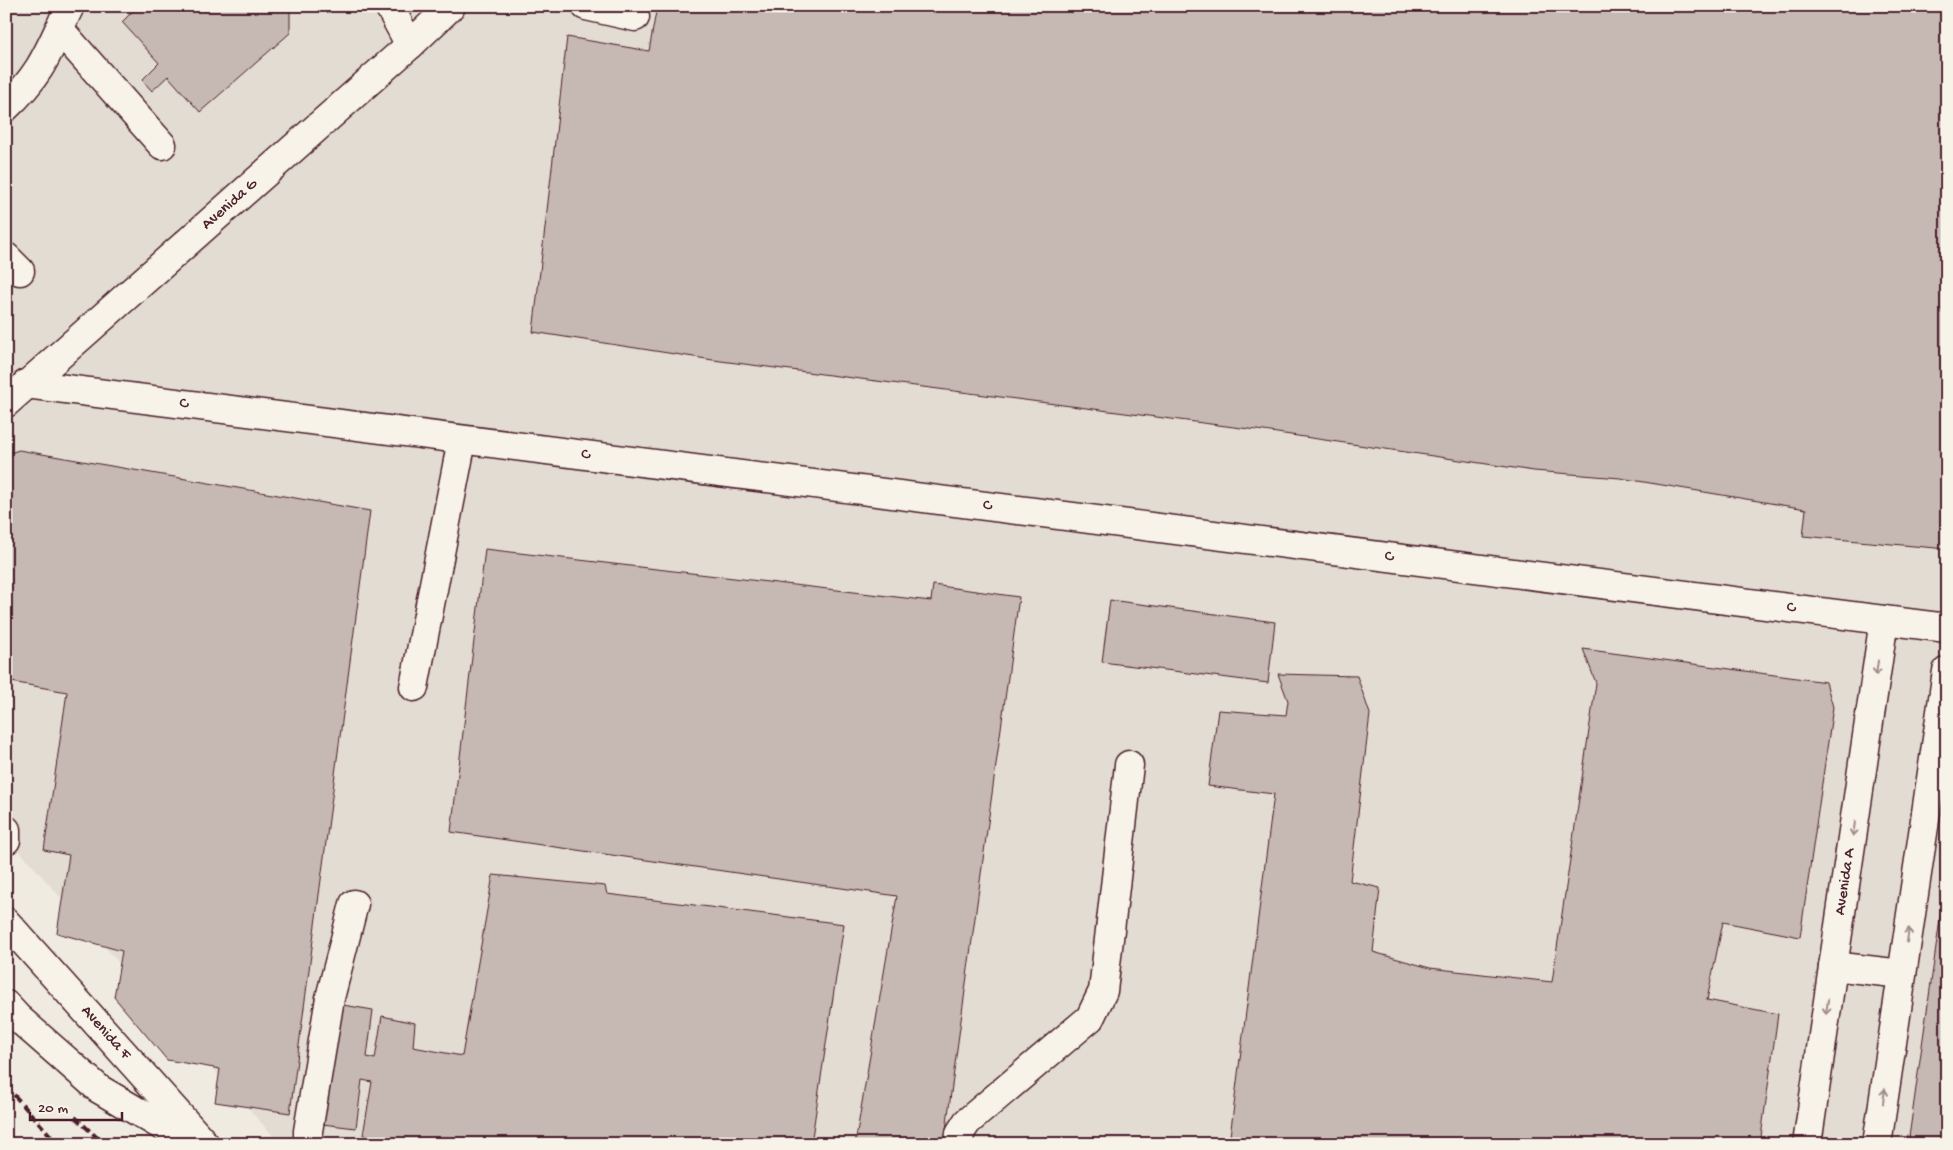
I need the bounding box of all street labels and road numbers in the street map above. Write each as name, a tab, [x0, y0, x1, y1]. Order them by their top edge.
street label: Avenida G	[198, 174, 262, 234]
street label: C	[178, 394, 191, 414]
street label: C	[580, 445, 592, 465]
street label: C	[982, 496, 994, 516]
street label: C	[1384, 547, 1396, 567]
street label: C	[1785, 598, 1798, 618]
street label: Avenida A	[1831, 846, 1860, 917]
street label: Avenida F	[76, 1002, 135, 1064]

